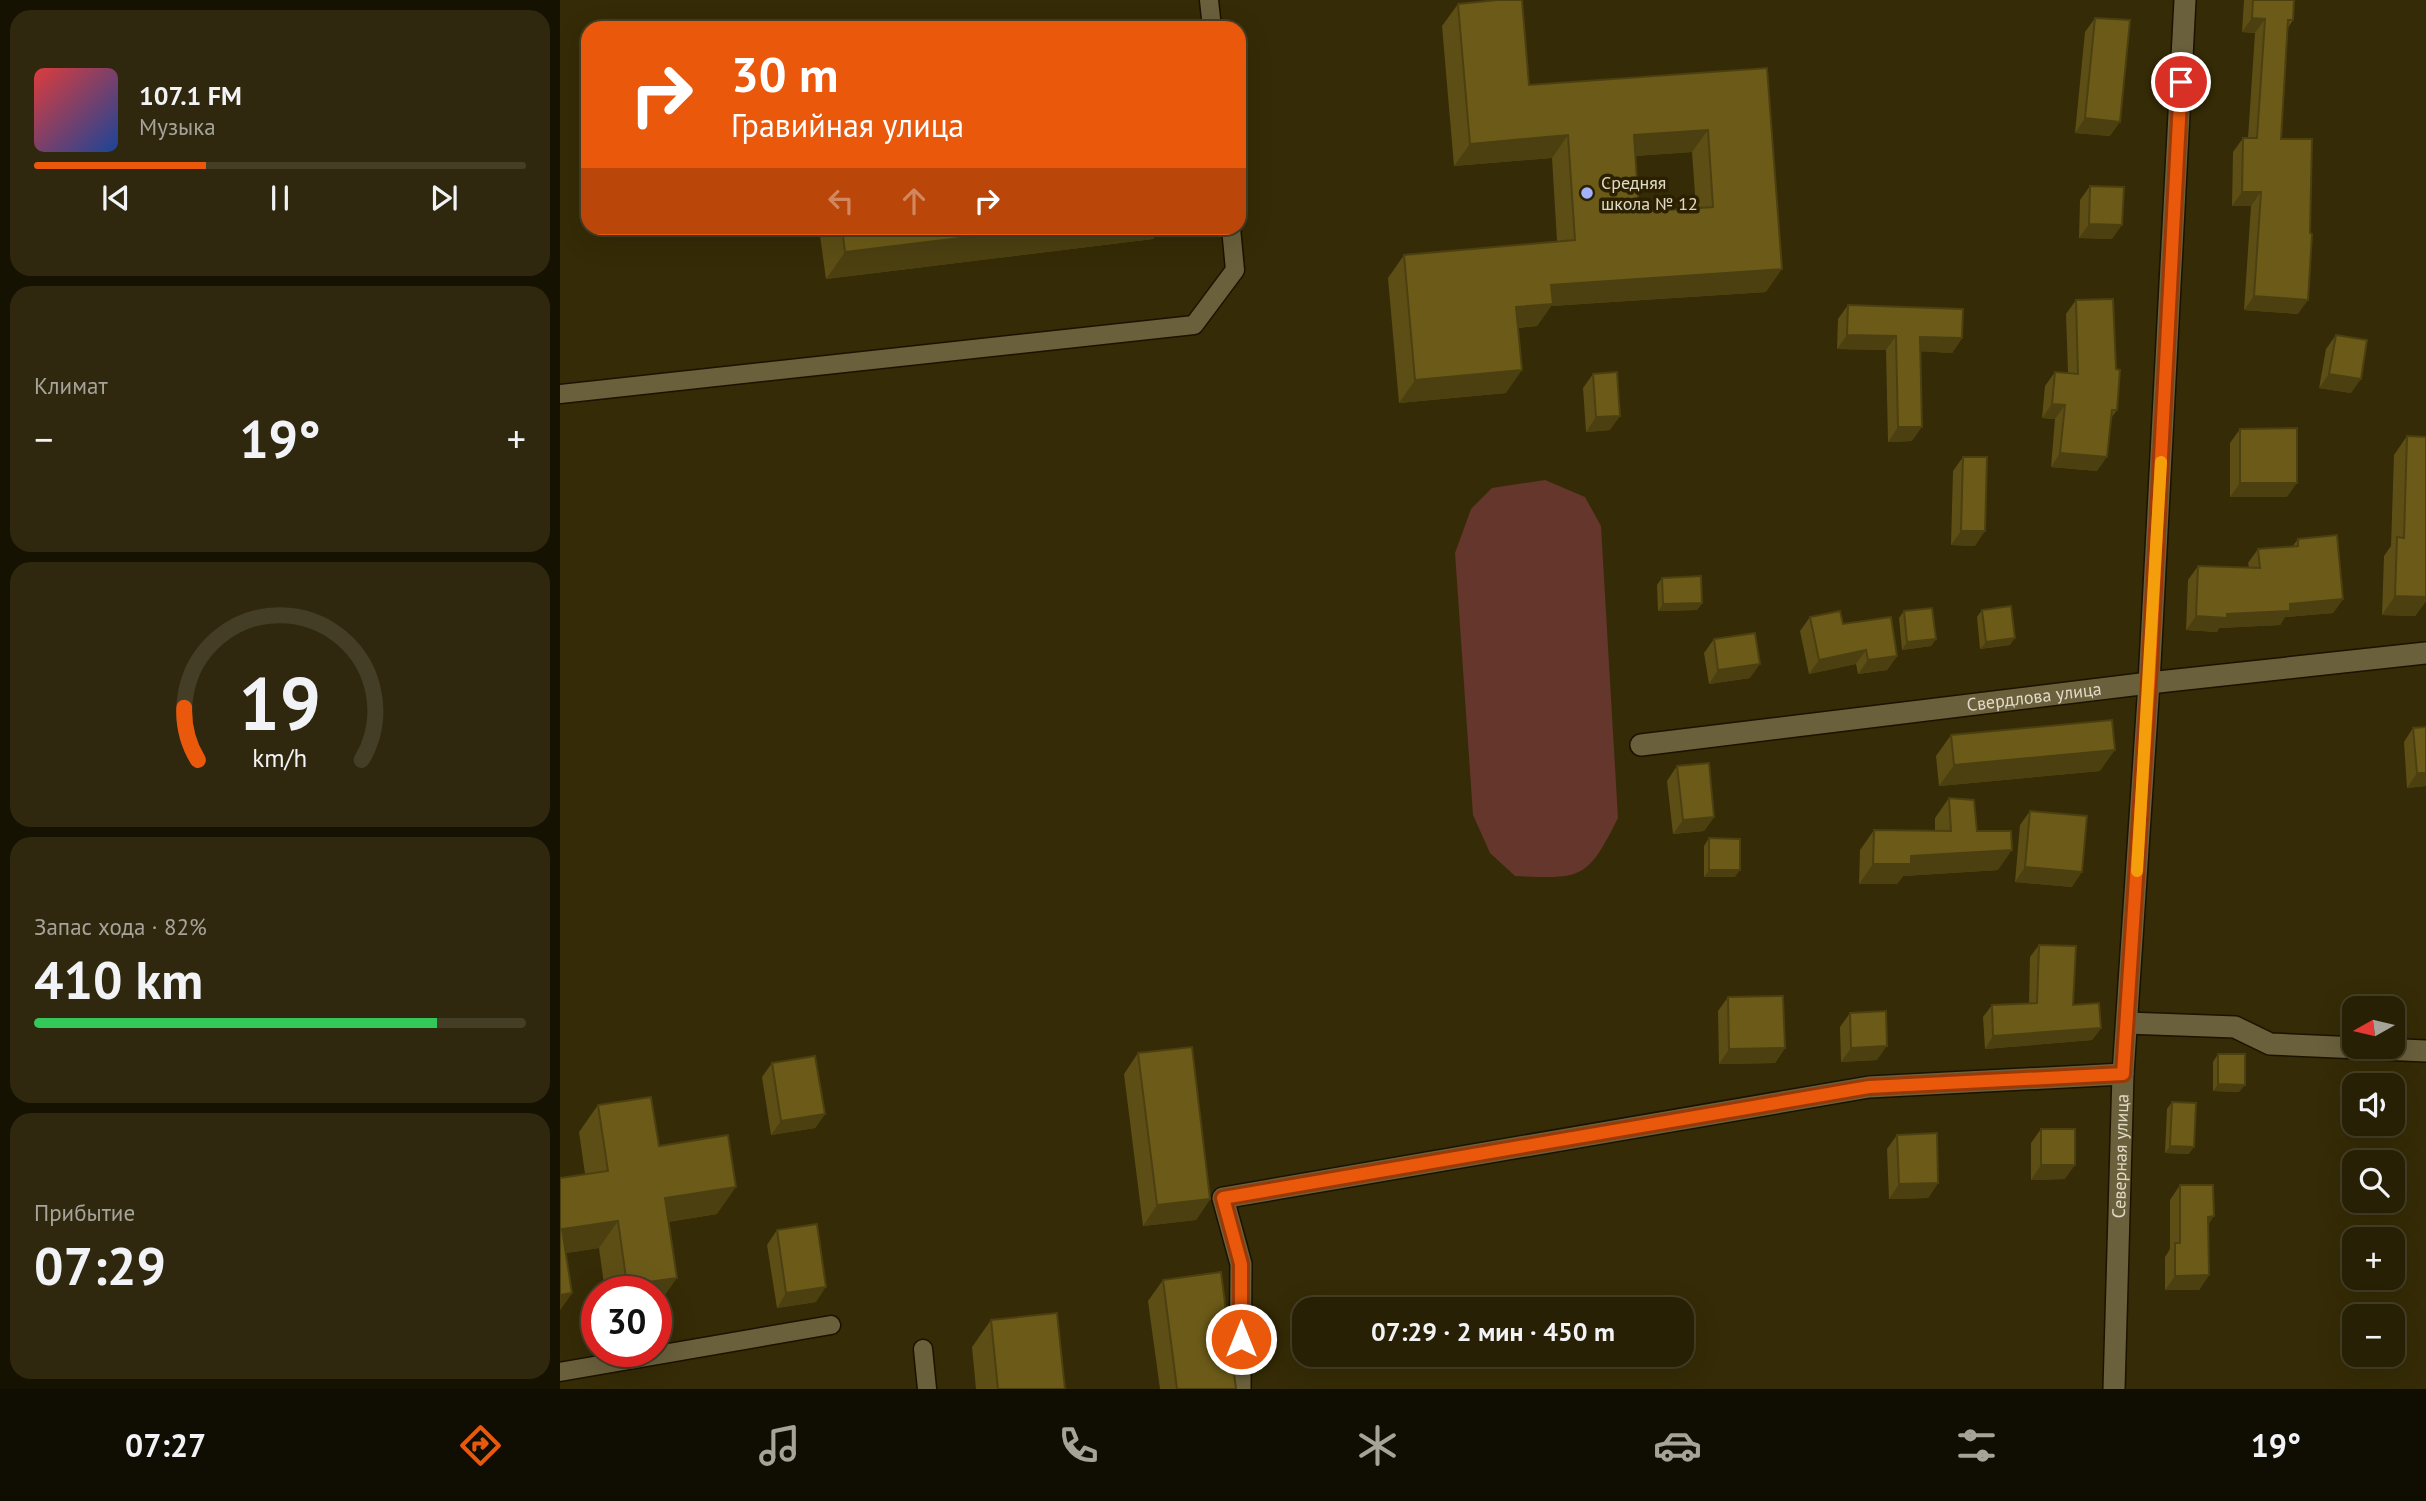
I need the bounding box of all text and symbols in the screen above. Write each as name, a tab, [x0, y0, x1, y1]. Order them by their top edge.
text: 30 m	[731, 42, 838, 106]
icon: right	[616, 49, 707, 140]
pin	[2151, 52, 2211, 112]
icon: arrive	[2162, 63, 2200, 101]
text: 107.1 FM	[139, 79, 242, 112]
text: Гравийная улица	[731, 104, 964, 146]
text: Музыка	[139, 112, 216, 141]
place label: Средняя школа № 12	[1601, 171, 1698, 215]
icon: previous	[97, 179, 135, 217]
icon: pause	[261, 179, 299, 217]
icon: next	[425, 179, 463, 217]
icon: left	[822, 182, 860, 220]
icon: ahead	[895, 182, 933, 220]
icon: right	[968, 182, 1006, 220]
marker: Средняя школа № 12	[1579, 185, 1595, 201]
text: Климат	[34, 371, 108, 400]
text: 19°	[239, 405, 321, 472]
text: −	[34, 414, 53, 463]
text: +	[507, 414, 526, 463]
text: 19	[239, 657, 321, 751]
street label: Свердлова улица	[1965, 677, 2103, 716]
text: km/h	[253, 742, 307, 774]
text: Запас хода · 82%	[34, 912, 207, 941]
text: 410 km	[34, 946, 203, 1013]
north arrow	[2342, 996, 2404, 1059]
map controls	[2342, 996, 2405, 1367]
button: sound	[2342, 1073, 2405, 1136]
street label: Северная улица	[2107, 1093, 2133, 1219]
button: search	[2342, 1150, 2405, 1213]
text: Прибытие	[34, 1198, 135, 1227]
button: +	[2342, 1227, 2405, 1290]
text: 07:29	[34, 1232, 166, 1299]
speed limit sign: 30	[581, 1276, 672, 1367]
position arrow	[1204, 1302, 1278, 1376]
button: −	[2342, 1304, 2405, 1367]
text: 07:29 · 2 мин · 450 m	[1371, 1315, 1615, 1348]
icon: directions	[456, 1421, 505, 1470]
icon: music	[755, 1421, 804, 1470]
icon: phone	[1054, 1421, 1103, 1470]
icon: climate	[1353, 1421, 1402, 1470]
icon: car	[1653, 1421, 1702, 1470]
icon: filters	[1952, 1421, 2001, 1470]
text: 07:27	[125, 1424, 206, 1466]
text: 19°	[2251, 1424, 2301, 1466]

